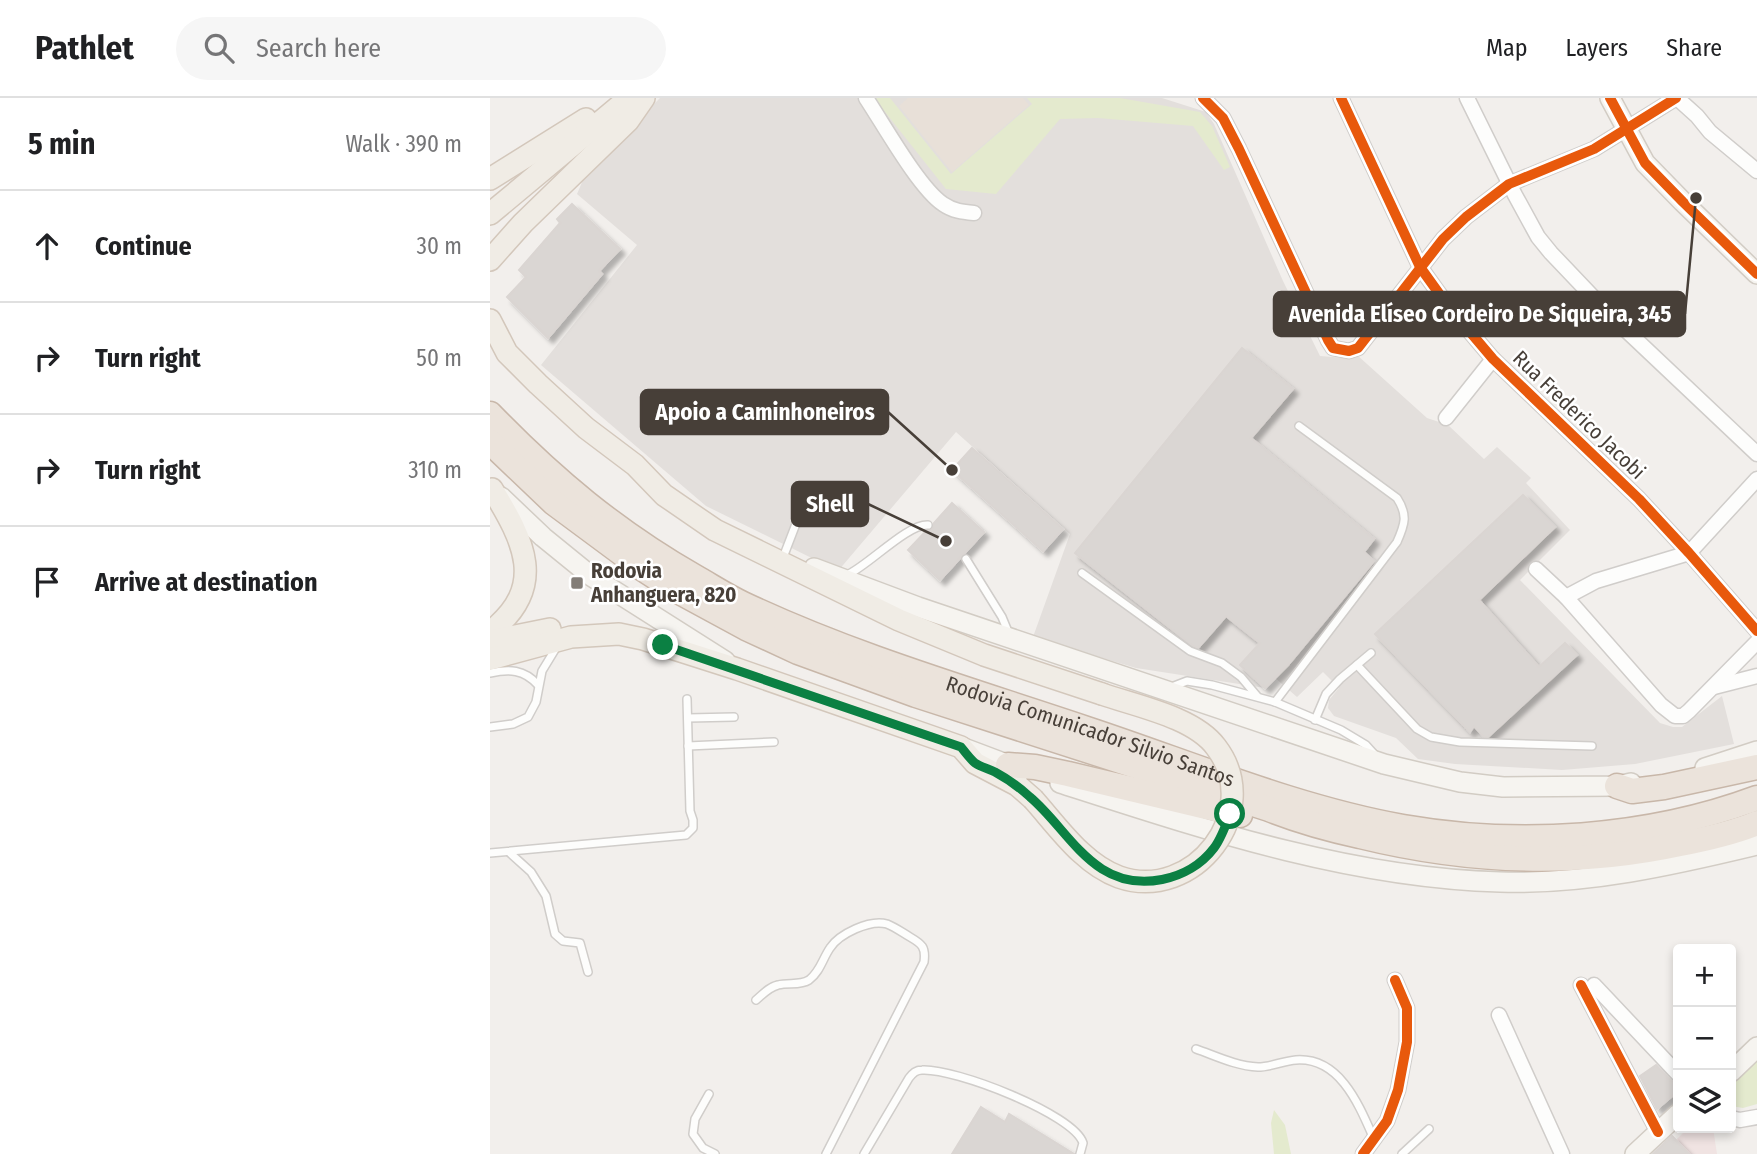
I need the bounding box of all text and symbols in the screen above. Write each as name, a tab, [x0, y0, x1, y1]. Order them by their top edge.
search box	[176, 17, 666, 80]
text: Pathlet	[35, 28, 134, 68]
icon: search	[200, 29, 238, 67]
text: Search here	[256, 33, 381, 64]
text: Map	[1486, 34, 1528, 62]
text: Layers	[1566, 34, 1628, 62]
text: Share	[1666, 34, 1722, 62]
text: 5 min	[28, 126, 95, 162]
text: Walk · 390 m	[346, 130, 462, 158]
icon: ahead	[28, 227, 66, 265]
text: Continue	[95, 231, 192, 262]
text: 30 m	[417, 232, 462, 260]
callout: Avenida Elíseo Cordeiro De Siqueira, 345	[1274, 292, 1685, 336]
text: Avenida Elíseo Cordeiro De Siqueira, 345	[1288, 300, 1671, 328]
icon: right	[28, 339, 66, 377]
text: Turn right	[95, 343, 201, 374]
text: 50 m	[416, 344, 462, 372]
street label: Rua Frederico Jacobi	[1507, 345, 1651, 485]
callout: Apoio a Caminhoneiros	[641, 390, 888, 434]
text: Apoio a Caminhoneiros	[654, 398, 875, 426]
icon: right	[28, 451, 66, 489]
text: Turn right	[95, 455, 201, 486]
text: 310 m	[408, 456, 462, 484]
callout: Shell	[792, 482, 868, 526]
text: Shell	[806, 490, 855, 518]
place label: Rodovia Anhanguera, 820	[590, 558, 736, 608]
icon: arrive	[28, 563, 66, 601]
text: Arrive at destination	[95, 567, 318, 598]
marker: Rodovia Anhanguera, 820	[569, 575, 585, 591]
route end	[647, 629, 678, 660]
street label: Rodovia Comunicador Silvio Santos	[943, 671, 1238, 793]
route start	[1214, 798, 1245, 829]
map controls	[1673, 944, 1736, 1133]
button: +	[1673, 944, 1736, 1007]
button: −	[1673, 1007, 1736, 1070]
button: layers	[1673, 1070, 1736, 1133]

